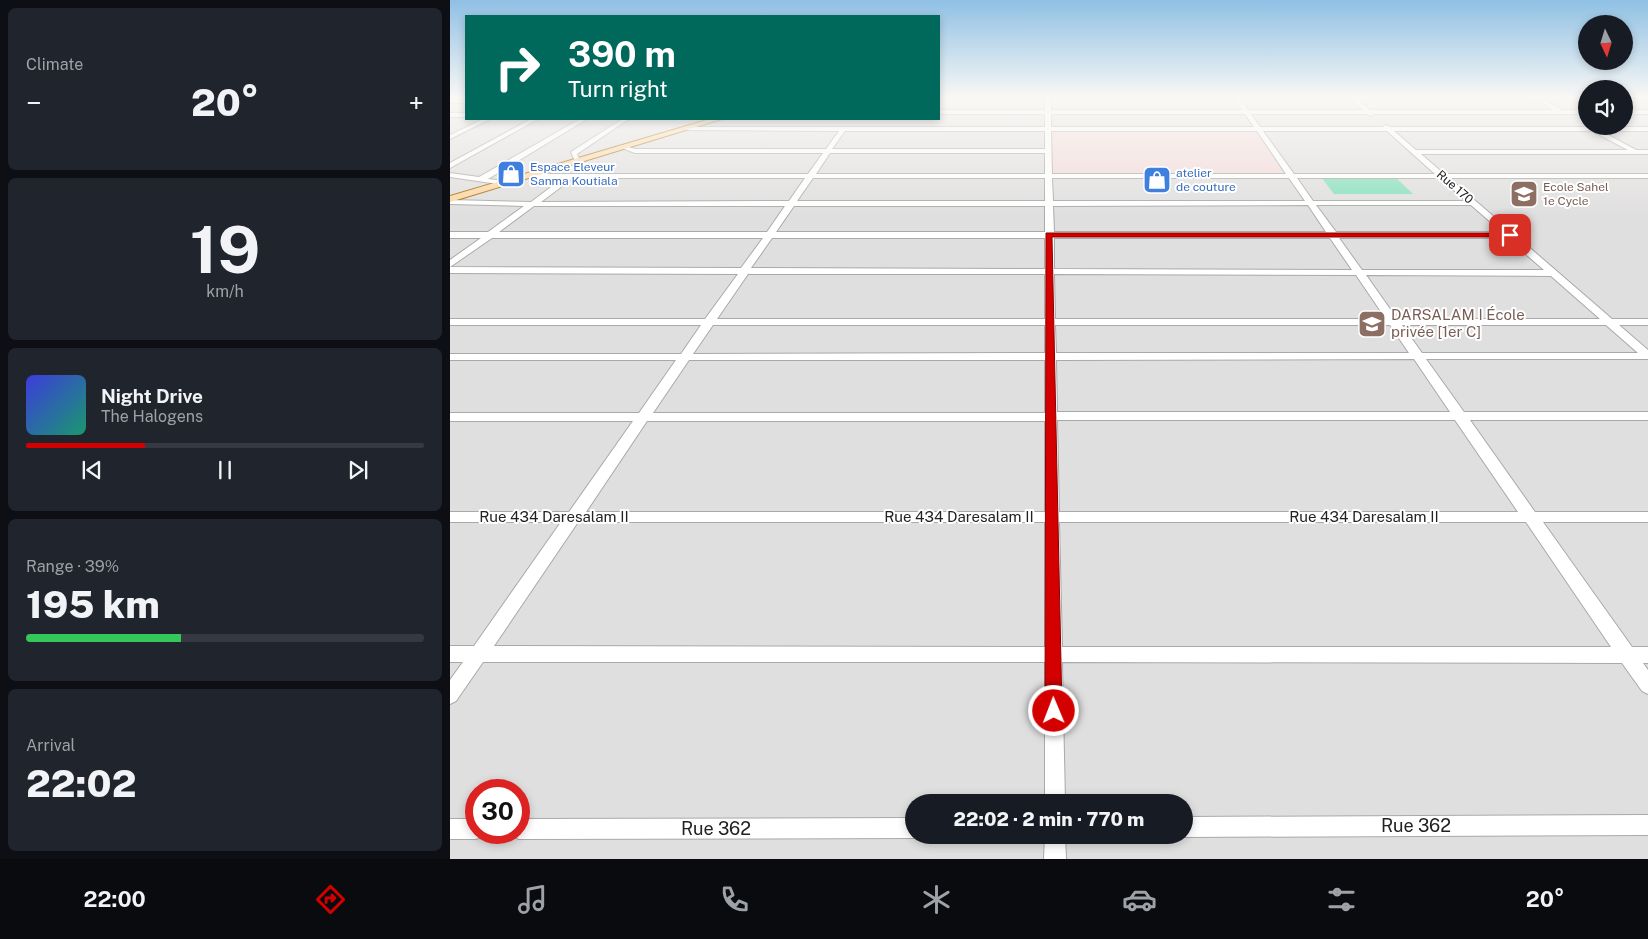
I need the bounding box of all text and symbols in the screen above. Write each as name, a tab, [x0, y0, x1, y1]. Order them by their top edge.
north arrow	[1578, 15, 1632, 70]
map controls	[1578, 15, 1633, 135]
text: 390 m	[568, 34, 676, 75]
icon: right	[485, 35, 550, 100]
text: Climate	[26, 55, 83, 74]
text: Turn right	[568, 76, 668, 102]
text: 20°	[191, 80, 259, 125]
button: sound	[1578, 80, 1633, 135]
text: −	[26, 86, 42, 119]
text: +	[408, 86, 424, 119]
shop icon: Espace Eleveur Sanma Koutiala	[496, 159, 526, 189]
place label: Espace Eleveur Sanma Koutiala	[530, 160, 618, 188]
shop icon: atelier de couture	[1142, 165, 1172, 195]
place label: atelier de couture	[1176, 166, 1236, 194]
street label: Rue 170	[1434, 167, 1476, 207]
school or university icon: Ecole Sahel 1e Cycle	[1509, 179, 1539, 209]
place label: Ecole Sahel 1e Cycle	[1543, 180, 1609, 208]
text: 19	[190, 211, 260, 288]
pin	[1489, 214, 1531, 256]
icon: arrive	[1496, 221, 1524, 249]
text: km/h	[206, 282, 244, 301]
place label: DARSALAM I École privée [1er C]	[1391, 306, 1525, 340]
school or university icon: DARSALAM I École privée [1er C]	[1357, 309, 1387, 339]
text: Night Drive	[101, 385, 203, 407]
text: The Halogens	[101, 407, 203, 426]
icon: previous	[78, 456, 106, 484]
icon: pause	[211, 456, 239, 484]
icon: next	[344, 456, 372, 484]
street label: Rue 434 Daresalam II	[479, 508, 629, 525]
street label: Rue 434 Daresalam II	[884, 508, 1034, 525]
street label: Rue 434 Daresalam II	[1289, 508, 1439, 525]
text: Range · 39%	[26, 557, 119, 576]
text: 195 km	[26, 582, 160, 627]
position arrow	[1027, 684, 1079, 736]
text: Arrival	[26, 736, 75, 755]
text: 22:02	[26, 761, 136, 806]
speed limit sign: 30	[465, 779, 530, 844]
text: 22:02 · 2 min · 770 m	[954, 808, 1144, 830]
street label: Rue 362	[1381, 815, 1451, 836]
street label: Rue 362	[681, 818, 751, 839]
icon: directions	[313, 882, 348, 917]
icon: music	[515, 882, 550, 917]
icon: phone	[717, 882, 752, 917]
icon: climate	[919, 882, 954, 917]
icon: car	[1122, 882, 1157, 917]
icon: filters	[1324, 882, 1359, 917]
text: 22:00	[84, 886, 146, 912]
text: 20°	[1526, 886, 1564, 912]

